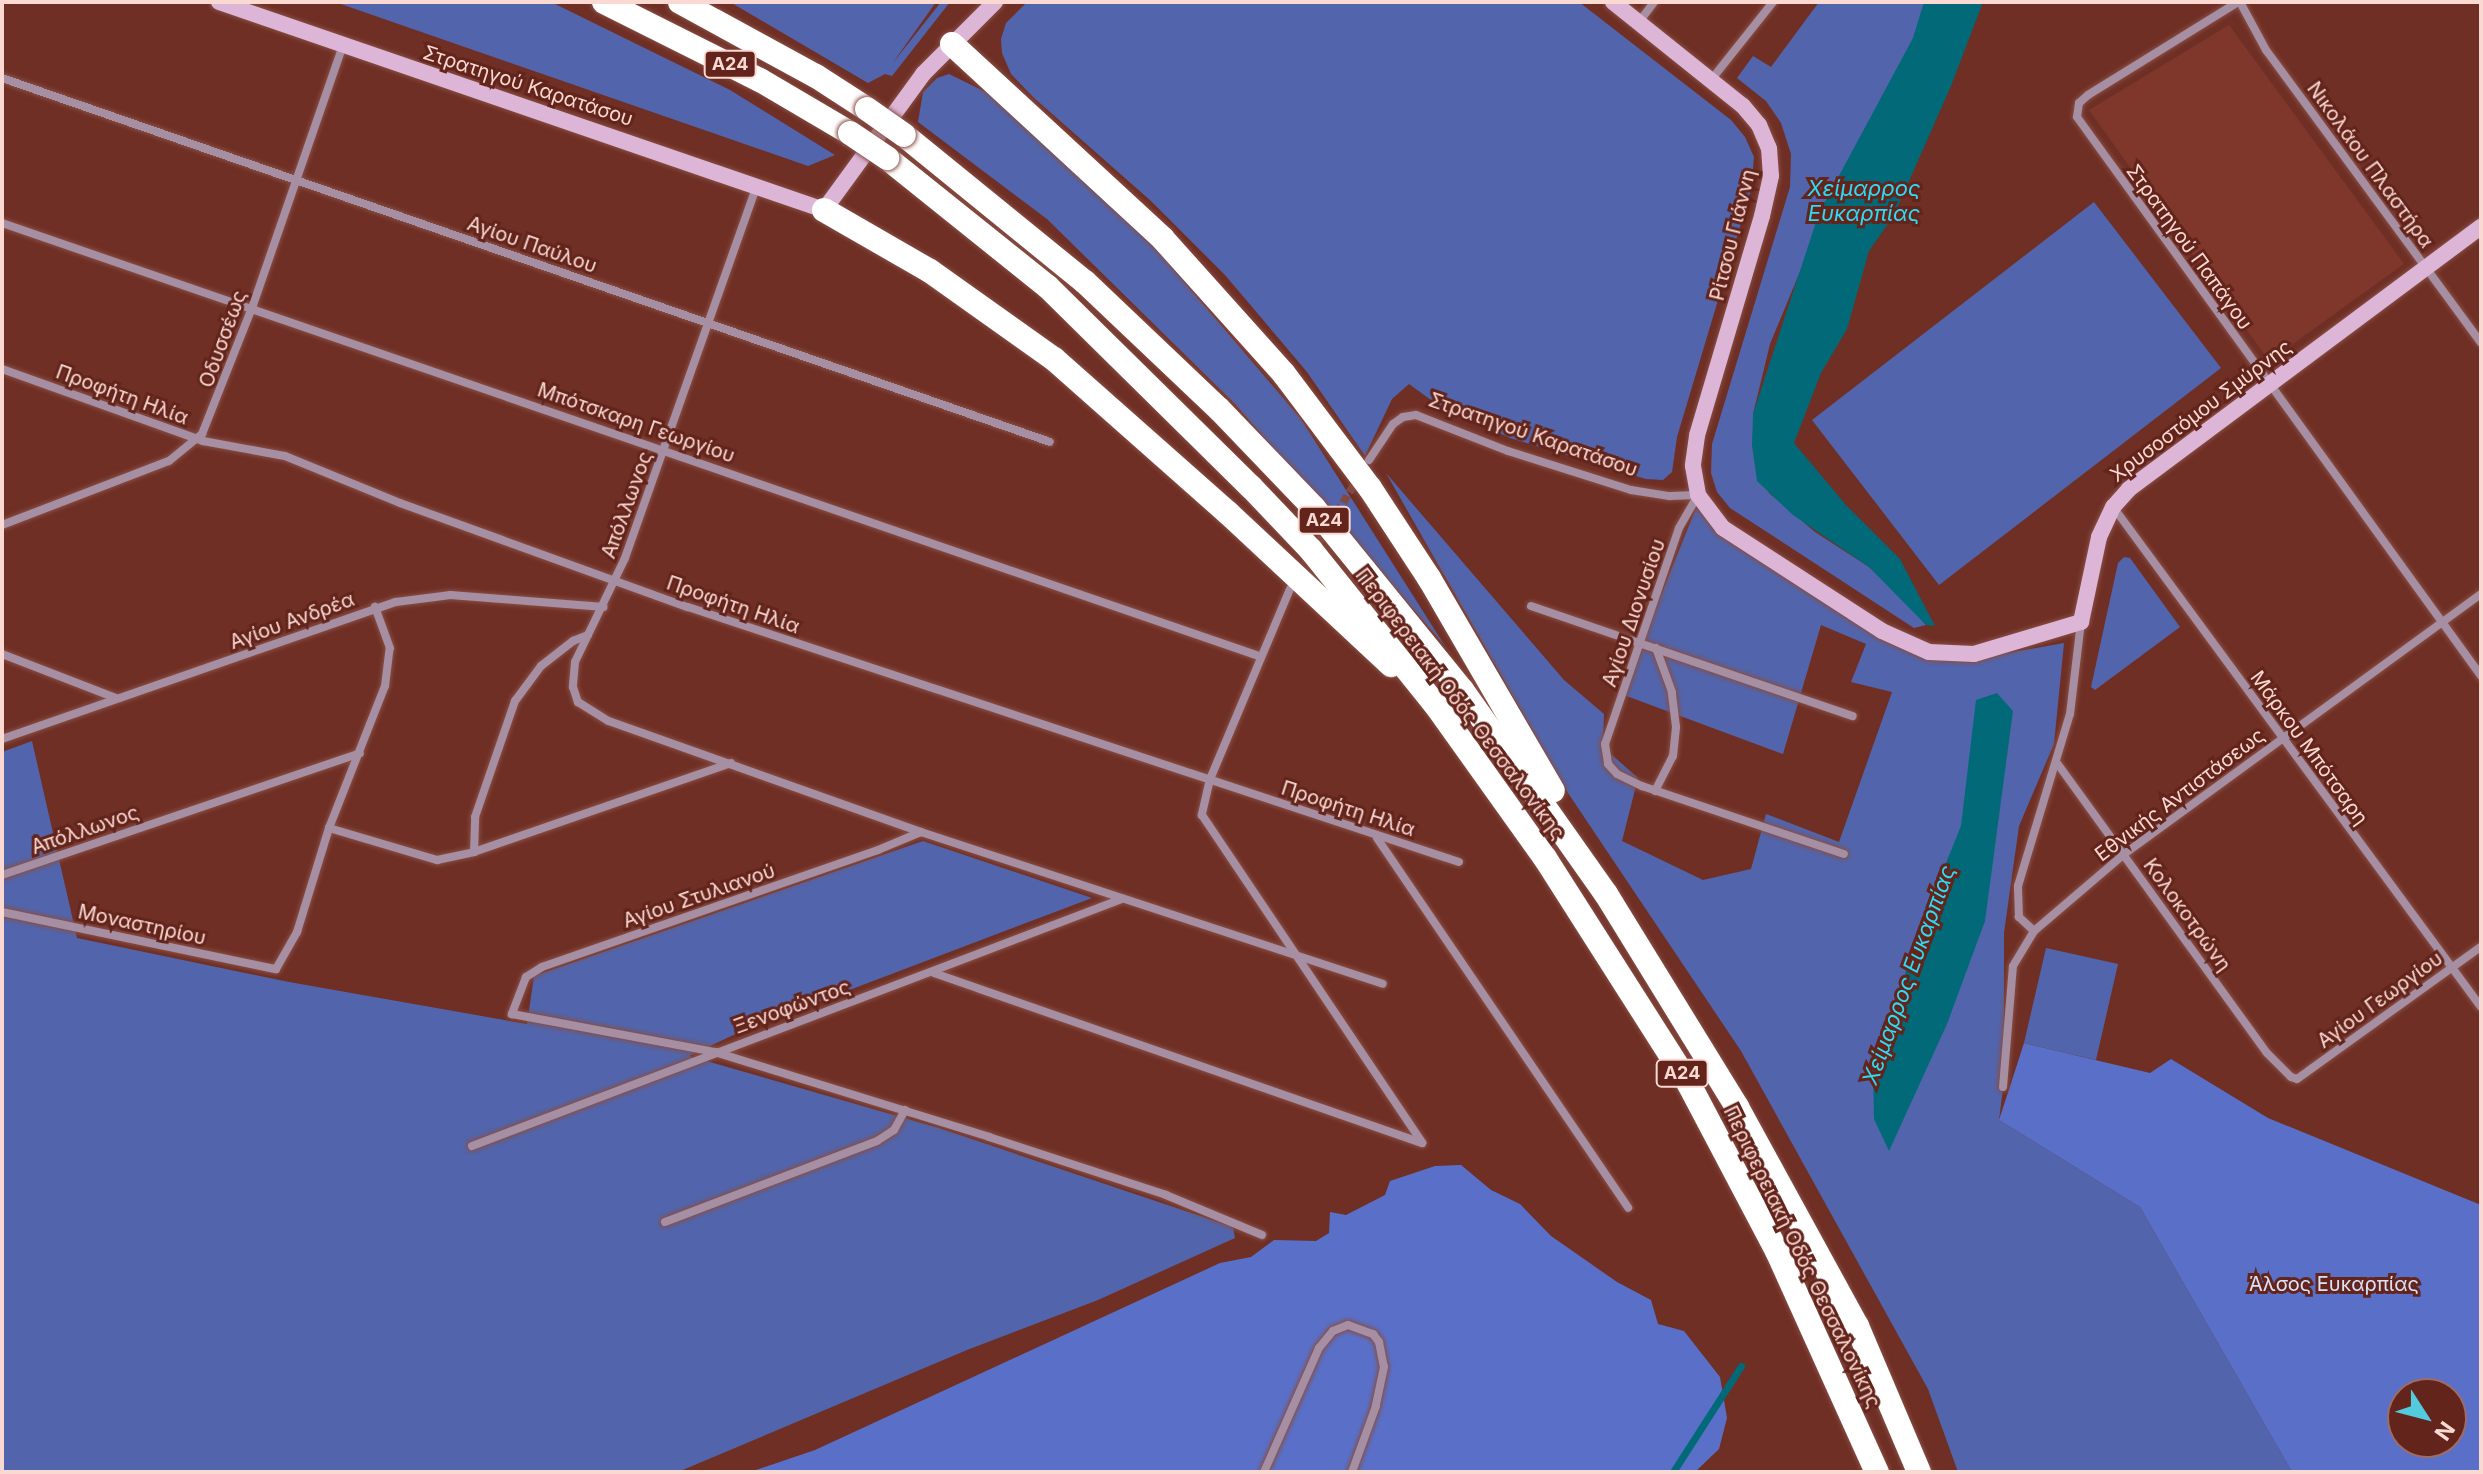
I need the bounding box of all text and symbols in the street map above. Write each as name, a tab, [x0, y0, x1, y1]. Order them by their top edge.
street label: Στρατηγού Καρατάσου	[420, 41, 636, 131]
road number: Α24	[702, 50, 758, 78]
street label: Νικολάου Πλαστήρα	[2302, 77, 2438, 253]
street label: Στρατηγού Παπάγου	[2121, 160, 2257, 334]
street label: Ρίτσου Γιάννη	[1705, 167, 1761, 303]
water label: Χείμαρρος Ευκαρπίας	[1807, 175, 1921, 226]
street label: Αγίου Παύλου	[464, 212, 600, 278]
street label: Οδυσσέως	[194, 287, 252, 391]
street label: Χρυσοστόμου Σμύρνης	[2106, 335, 2296, 487]
street label: Προφήτη Ηλία	[53, 360, 191, 430]
street label: Μπότσκαρη Γεωργίου	[534, 378, 738, 468]
street label: Στρατηγού Καρατάσου	[1425, 388, 1641, 482]
street label: Απόλλωνος	[597, 448, 657, 562]
road number: Α24	[1296, 506, 1352, 534]
street label: Αγίου Διονυσίου	[1597, 536, 1671, 690]
street label: Περιφερειακή Οδός Θεσσαλονίκης	[1350, 564, 1570, 844]
street label: Προφήτη Ηλία	[663, 571, 803, 639]
street label: Αγίου Ανδρέα	[226, 587, 358, 655]
street label: Μάρκου Μπότσαρη	[2245, 666, 2373, 830]
street label: Εθνικής Αντιστάσεως	[2090, 723, 2270, 867]
street label: Προφήτη Ηλία	[1278, 776, 1418, 842]
street label: Απόλλωνος	[28, 800, 142, 860]
street label: Κολοκοτρώνη	[2138, 854, 2236, 976]
street label: Αγίου Στυλιανού	[620, 859, 778, 933]
water label: Χείμαρρος Ευκαρπίας	[1857, 862, 1961, 1088]
street label: Μοναστηρίου	[76, 900, 208, 950]
street label: Αγίου Γεωργίου	[2313, 947, 2447, 1053]
street label: Ξενοφώντος	[731, 975, 853, 1039]
road number: Α24	[1654, 1059, 1710, 1087]
street label: Περιφερειακή Οδός Θεσσαλονίκης	[1718, 1102, 1886, 1412]
park label: Άλσος Ευκαρπίας	[2249, 1272, 2419, 1296]
north arrow	[2387, 1378, 2467, 1458]
text: N	[2429, 1417, 2460, 1445]

